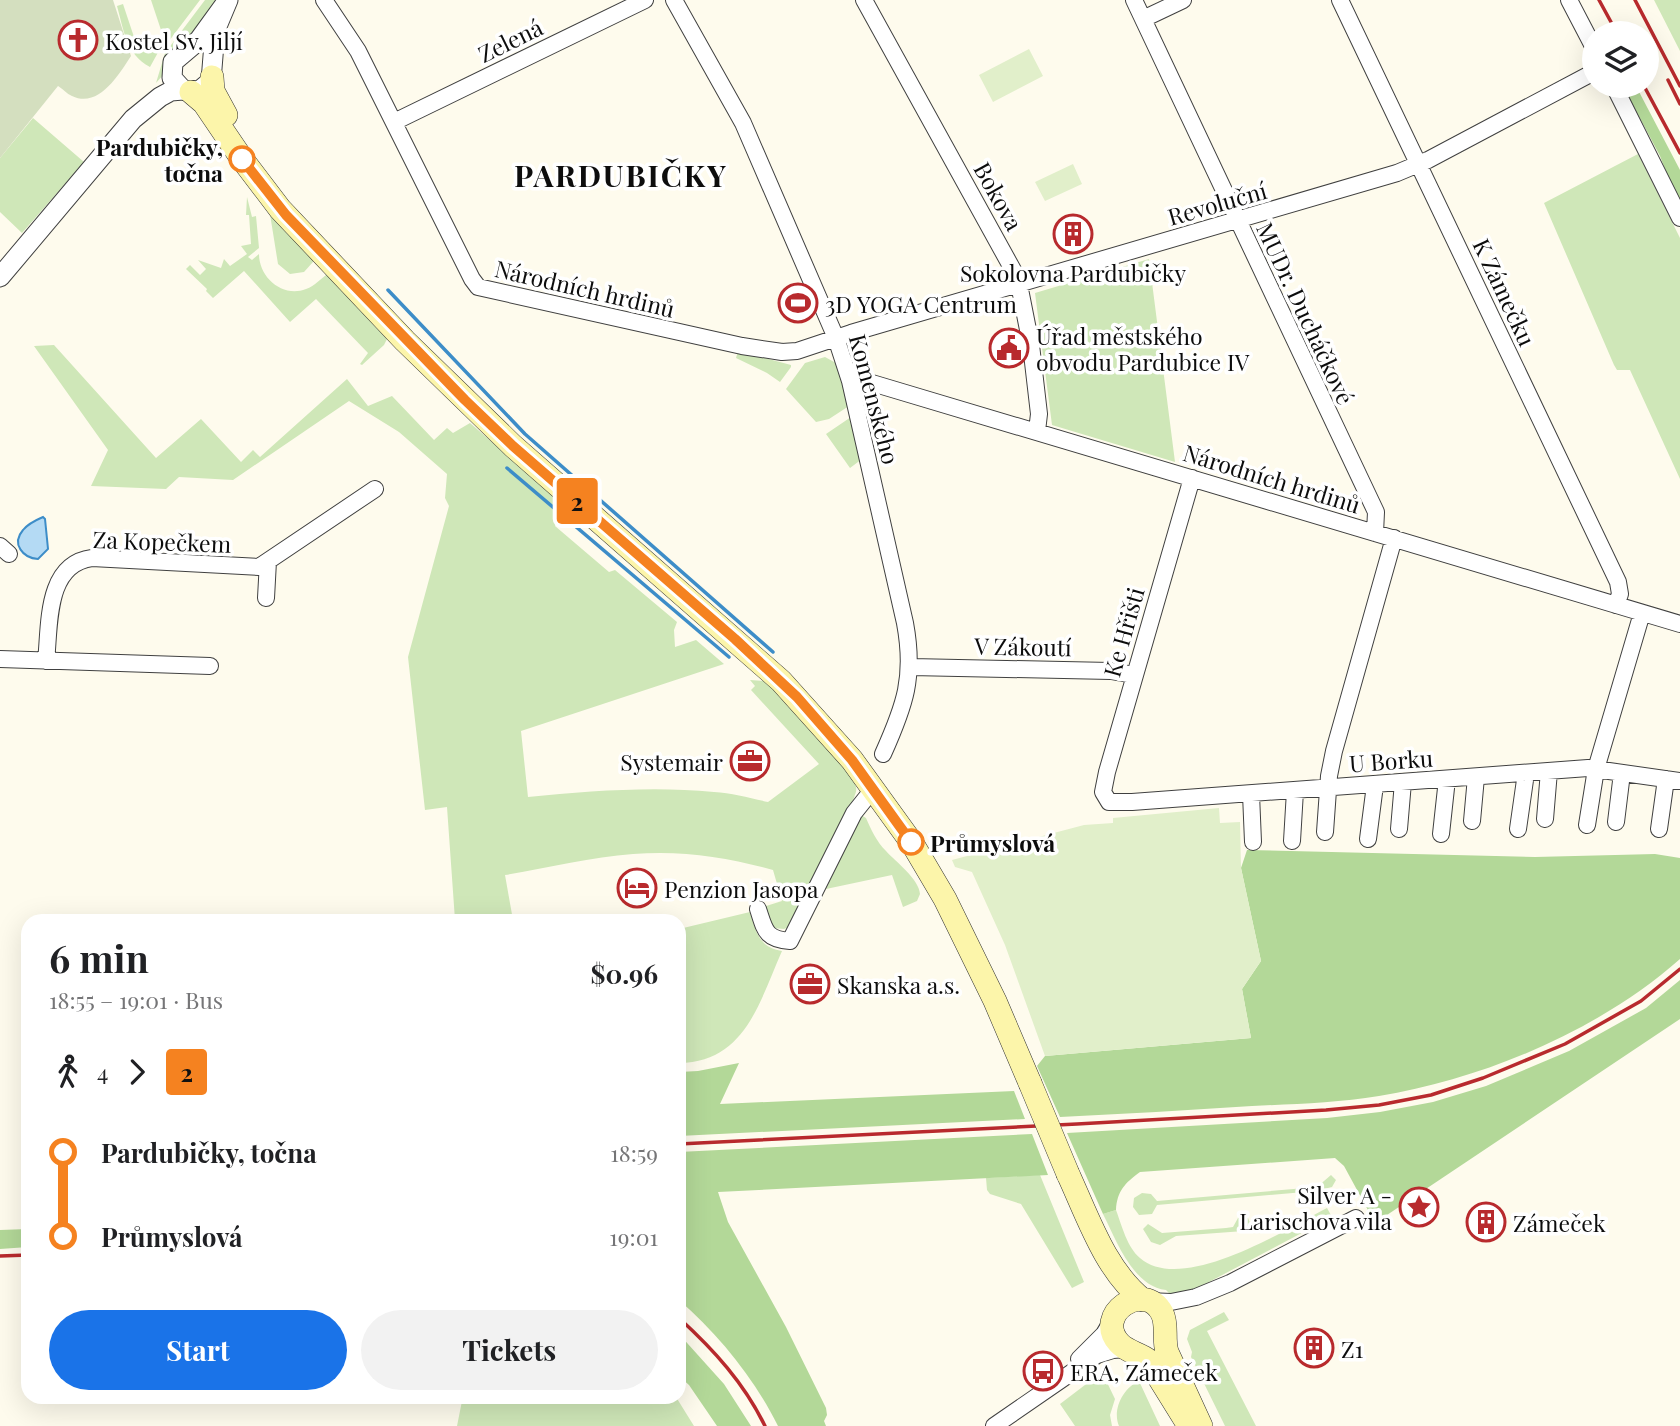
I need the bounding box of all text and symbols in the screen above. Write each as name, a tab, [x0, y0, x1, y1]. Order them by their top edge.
street label: Zelená	[472, 11, 548, 69]
church icon: Kostel Sv. Jiljí	[57, 19, 99, 61]
map controls	[1582, 21, 1659, 98]
button: layers	[1582, 21, 1659, 98]
place label: Kostel Sv. Jiljí	[105, 25, 243, 56]
place label: Pardubičky, točna	[96, 131, 223, 188]
marker: Pardubičky, točna	[229, 146, 255, 172]
district label: PARDUBIČKY	[514, 155, 728, 195]
street label: Bokova	[968, 156, 1031, 236]
street label: Revoluční	[1164, 174, 1270, 232]
building icon: Sokolovna Pardubičky	[1052, 213, 1094, 255]
street label: MUDr. Ducháčkové	[1250, 217, 1362, 409]
street label: K Zámečku	[1467, 233, 1543, 351]
street label: Národních hrdinů	[492, 252, 678, 324]
place label: Sokolovna Pardubičky	[960, 257, 1187, 288]
sports icon: 3D YOGA Centrum	[777, 282, 819, 324]
place label: 3D YOGA Centrum	[825, 288, 1017, 319]
place label: Úřad městského obvodu Pardubice IV	[1036, 320, 1250, 377]
public building icon: Úřad městského obvodu Pardubice IV	[988, 327, 1030, 369]
street label: Komenského	[843, 331, 907, 467]
street label: Národních hrdinů	[1180, 436, 1364, 520]
line badge: 2	[554, 478, 600, 524]
text: 2	[571, 485, 583, 517]
street label: Za Kopečkem	[92, 523, 232, 559]
street label: Ke Hřišti	[1095, 583, 1151, 680]
street label: V Zákoutí	[973, 630, 1072, 662]
office icon: Systemair	[729, 740, 771, 782]
street label: U Borku	[1348, 742, 1434, 778]
place label: Systemair	[620, 746, 723, 777]
place label: Průmyslová	[930, 827, 1055, 858]
marker: Průmyslová	[898, 829, 924, 855]
hotel icon: Penzion Jasopa	[616, 867, 658, 909]
place label: Penzion Jasopa	[664, 873, 819, 904]
text: 6 min	[49, 932, 149, 983]
text: $0.96	[591, 956, 658, 991]
office icon: Skanska a.s.	[789, 963, 831, 1005]
place label: Skanska a.s.	[837, 969, 960, 1000]
text: 18:55 – 19:01 · Bus	[49, 984, 223, 1015]
icon: walk	[49, 1053, 87, 1091]
icon: forward	[118, 1053, 156, 1091]
text: 4	[97, 1056, 108, 1087]
text: 2	[180, 1056, 193, 1088]
text: Pardubičky, točna	[101, 1135, 317, 1170]
text: 18:59	[610, 1137, 658, 1168]
place label: Silver A - Larischova vila	[1239, 1179, 1393, 1236]
place icon: Silver A - Larischova vila	[1398, 1186, 1440, 1228]
building icon: Zámeček	[1465, 1201, 1507, 1243]
place label: Zámeček	[1513, 1207, 1606, 1238]
text: Průmyslová	[101, 1219, 243, 1254]
text: 19:01	[609, 1221, 658, 1252]
button: Start	[49, 1310, 347, 1390]
button: Tickets	[361, 1310, 658, 1390]
building icon: Z1	[1293, 1327, 1335, 1369]
place label: Z1	[1341, 1333, 1364, 1364]
bus stop icon: ERA, Zámeček	[1022, 1350, 1064, 1392]
place label: ERA, Zámeček	[1070, 1356, 1218, 1387]

